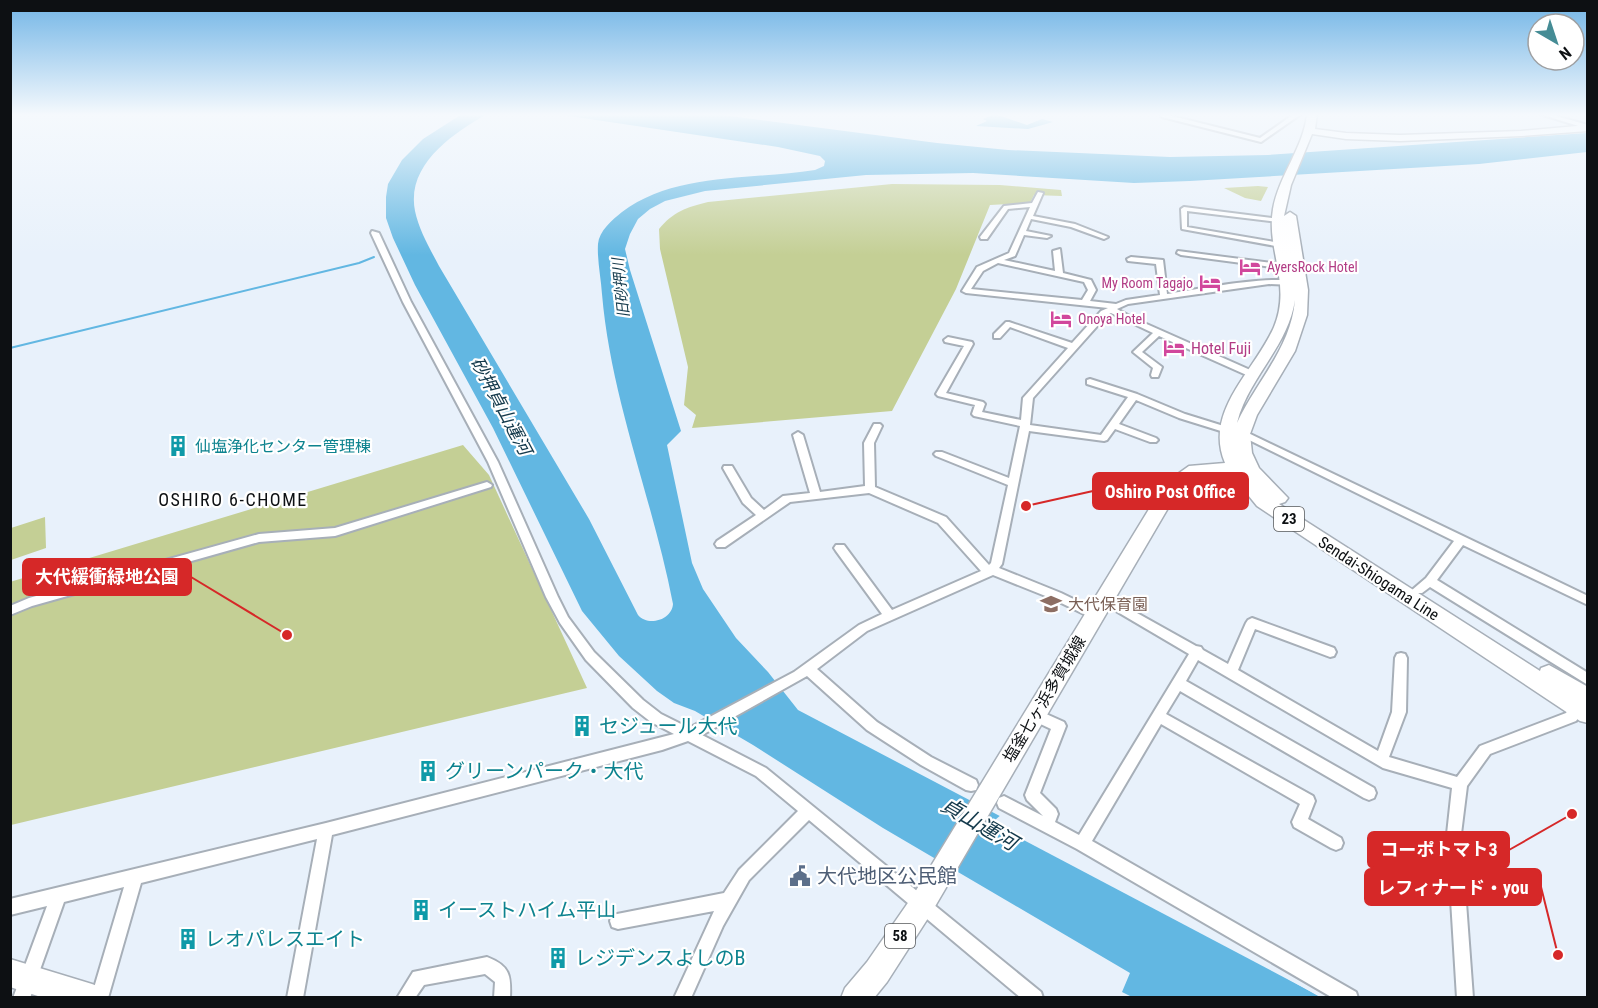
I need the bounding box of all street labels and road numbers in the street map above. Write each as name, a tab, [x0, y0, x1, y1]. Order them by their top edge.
road number: 23	[1274, 507, 1304, 531]
street label: Sendai-Shiogama Line	[1315, 532, 1443, 625]
street label: 塩釜七ヶ浜多賀城線	[999, 633, 1090, 766]
road number: 58	[885, 924, 915, 948]

